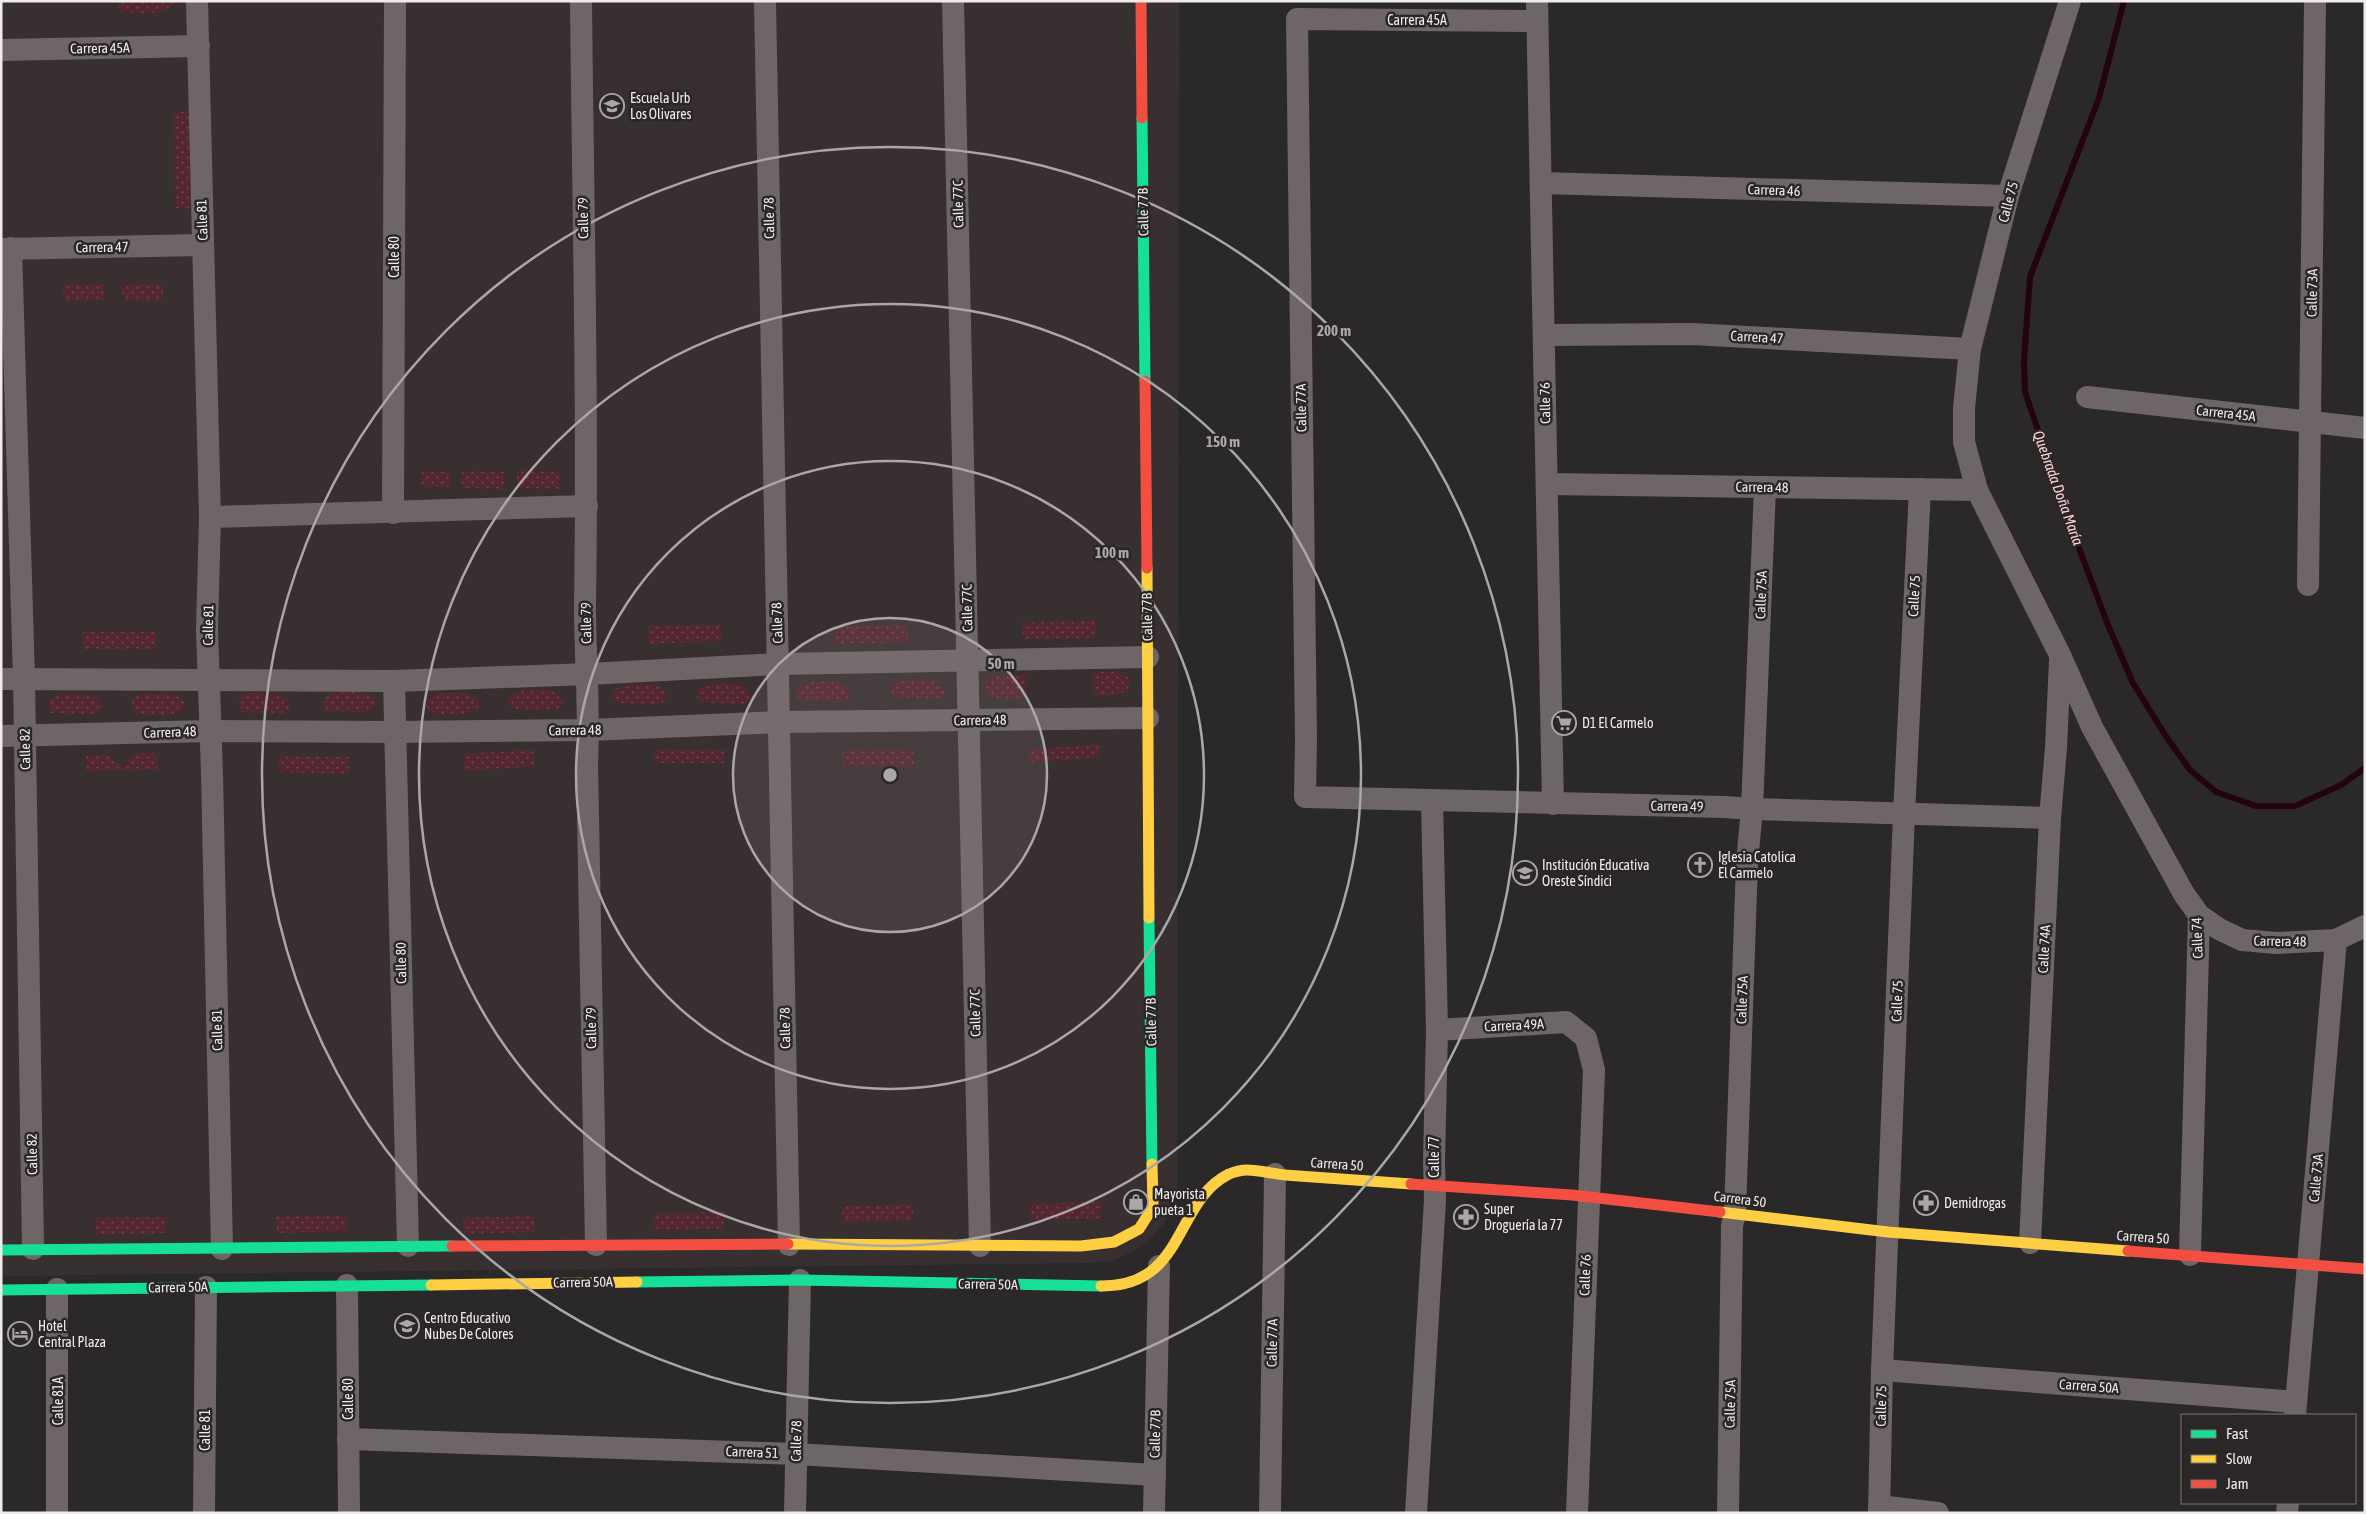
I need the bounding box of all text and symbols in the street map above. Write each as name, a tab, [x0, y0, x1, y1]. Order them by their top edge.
street label: Carrera 45A	[1387, 12, 1447, 28]
street label: Carrera 45A	[70, 39, 130, 57]
place label: Escuela Urb Los Olivares	[630, 90, 692, 122]
school or university icon: Escuela Urb Los Olivares	[599, 93, 625, 119]
street label: Calle 77C	[950, 179, 966, 228]
street label: Calle 75	[1995, 180, 2021, 224]
street label: Carrera 46	[1747, 181, 1801, 199]
street label: Calle 77B	[1135, 187, 1151, 236]
street label: Calle 79	[575, 197, 591, 239]
street label: Calle 78	[761, 197, 777, 239]
street label: Calle 81	[193, 199, 211, 241]
street label: Calle 80	[386, 236, 402, 278]
street label: Carrera 47	[75, 239, 129, 255]
street label: Calle 73A	[2304, 269, 2320, 317]
text: 200 m	[1317, 322, 1351, 339]
street label: Carrera 47	[1730, 328, 1784, 346]
street label: Calle 76	[1537, 382, 1553, 424]
street label: Calle 77A	[1293, 384, 1309, 432]
street label: Carrera 45A	[2195, 402, 2257, 424]
water label: Quebrada Doña María	[2030, 428, 2087, 547]
text: 150 m	[1206, 433, 1240, 450]
street label: Carrera 48	[1735, 479, 1789, 495]
text: 100 m	[1095, 544, 1129, 561]
street label: Calle 75A	[1752, 570, 1770, 619]
street label: Calle 75	[1905, 575, 1923, 617]
street label: Calle 77C	[959, 583, 975, 632]
street label: Calle 77B	[1139, 592, 1155, 641]
street label: Calle 79	[578, 602, 594, 644]
street label: Calle 78	[768, 602, 786, 644]
street label: Calle 81	[200, 604, 216, 646]
text: 50 m	[988, 655, 1015, 672]
supermarket icon: D1 El Carmelo	[1551, 710, 1577, 736]
street label: Carrera 48	[953, 712, 1007, 728]
place label: D1 El Carmelo	[1582, 715, 1653, 731]
street label: Carrera 48	[548, 722, 602, 738]
street label: Carrera 48	[143, 723, 197, 741]
street label: Calle 82	[17, 728, 33, 770]
centre of rings	[881, 766, 899, 784]
street label: Carrera 49	[1650, 798, 1704, 814]
place label: Iglesia Catolica El Carmelo	[1718, 849, 1796, 881]
church icon: Iglesia Catolica El Carmelo	[1687, 852, 1713, 878]
place label: Institución Educativa Oreste Síndici	[1542, 857, 1649, 889]
school or university icon: Institución Educativa Oreste Síndici	[1512, 860, 1538, 886]
street label: Calle 74	[2188, 917, 2206, 959]
street label: Calle 74A	[2035, 924, 2053, 974]
street label: Carrera 48	[2253, 933, 2307, 949]
street label: Calle 80	[393, 942, 409, 984]
street label: Calle 75A	[1733, 975, 1751, 1024]
street label: Calle 75	[1888, 980, 1906, 1022]
street label: Calle 77C	[967, 988, 983, 1037]
street label: Calle 77B	[1143, 997, 1159, 1046]
street label: Calle 79	[583, 1007, 599, 1049]
street label: Calle 78	[777, 1007, 793, 1049]
street label: Calle 81	[209, 1009, 225, 1051]
street label: Carrera 49A	[1484, 1015, 1544, 1035]
street label: Calle 82	[24, 1133, 40, 1175]
street label: Calle 77	[1426, 1136, 1442, 1178]
street label: Calle 73A	[2306, 1153, 2326, 1203]
street label: Carrera 50	[1310, 1154, 1364, 1174]
place label: Mayorista pueta 1	[1154, 1186, 1205, 1218]
street label: Carrera 50	[1713, 1188, 1768, 1210]
shop icon: Mayorista pueta 1	[1123, 1189, 1149, 1215]
pharmacy icon: Demidrogas	[1913, 1190, 1939, 1216]
place label: Demidrogas	[1944, 1195, 2006, 1211]
place label: Super Droguería la 77	[1484, 1201, 1563, 1233]
pharmacy icon: Super Droguería la 77	[1453, 1204, 1479, 1230]
street label: Carrera 50	[2116, 1227, 2170, 1247]
street label: Calle 76	[1576, 1254, 1594, 1296]
street label: Carrera 50A	[553, 1273, 613, 1291]
street label: Carrera 50A	[958, 1275, 1018, 1293]
street label: Carrera 50A	[148, 1278, 208, 1296]
place label: Centro Educativo Nubes De Colores	[424, 1310, 514, 1342]
school or university icon: Centro Educativo Nubes De Colores	[394, 1313, 420, 1339]
place label: Hotel Central Plaza	[38, 1318, 106, 1350]
street label: Calle 77A	[1264, 1319, 1280, 1367]
hotel icon: Hotel Central Plaza	[7, 1321, 33, 1347]
street label: Carrera 50A	[2059, 1376, 2119, 1396]
street label: Calle 81A	[50, 1377, 66, 1425]
street label: Calle 80	[340, 1378, 356, 1420]
street label: Calle 75A	[1722, 1380, 1738, 1428]
street label: Calle 75	[1873, 1385, 1889, 1427]
street label: Calle 81	[197, 1409, 213, 1451]
street label: Calle 77B	[1147, 1409, 1163, 1458]
legend	[2181, 1414, 2356, 1504]
street label: Calle 78	[788, 1420, 804, 1462]
text: Fast	[2226, 1425, 2248, 1442]
street label: Carrera 51	[725, 1443, 779, 1461]
text: Slow	[2226, 1450, 2252, 1467]
text: Jam	[2226, 1475, 2249, 1492]

